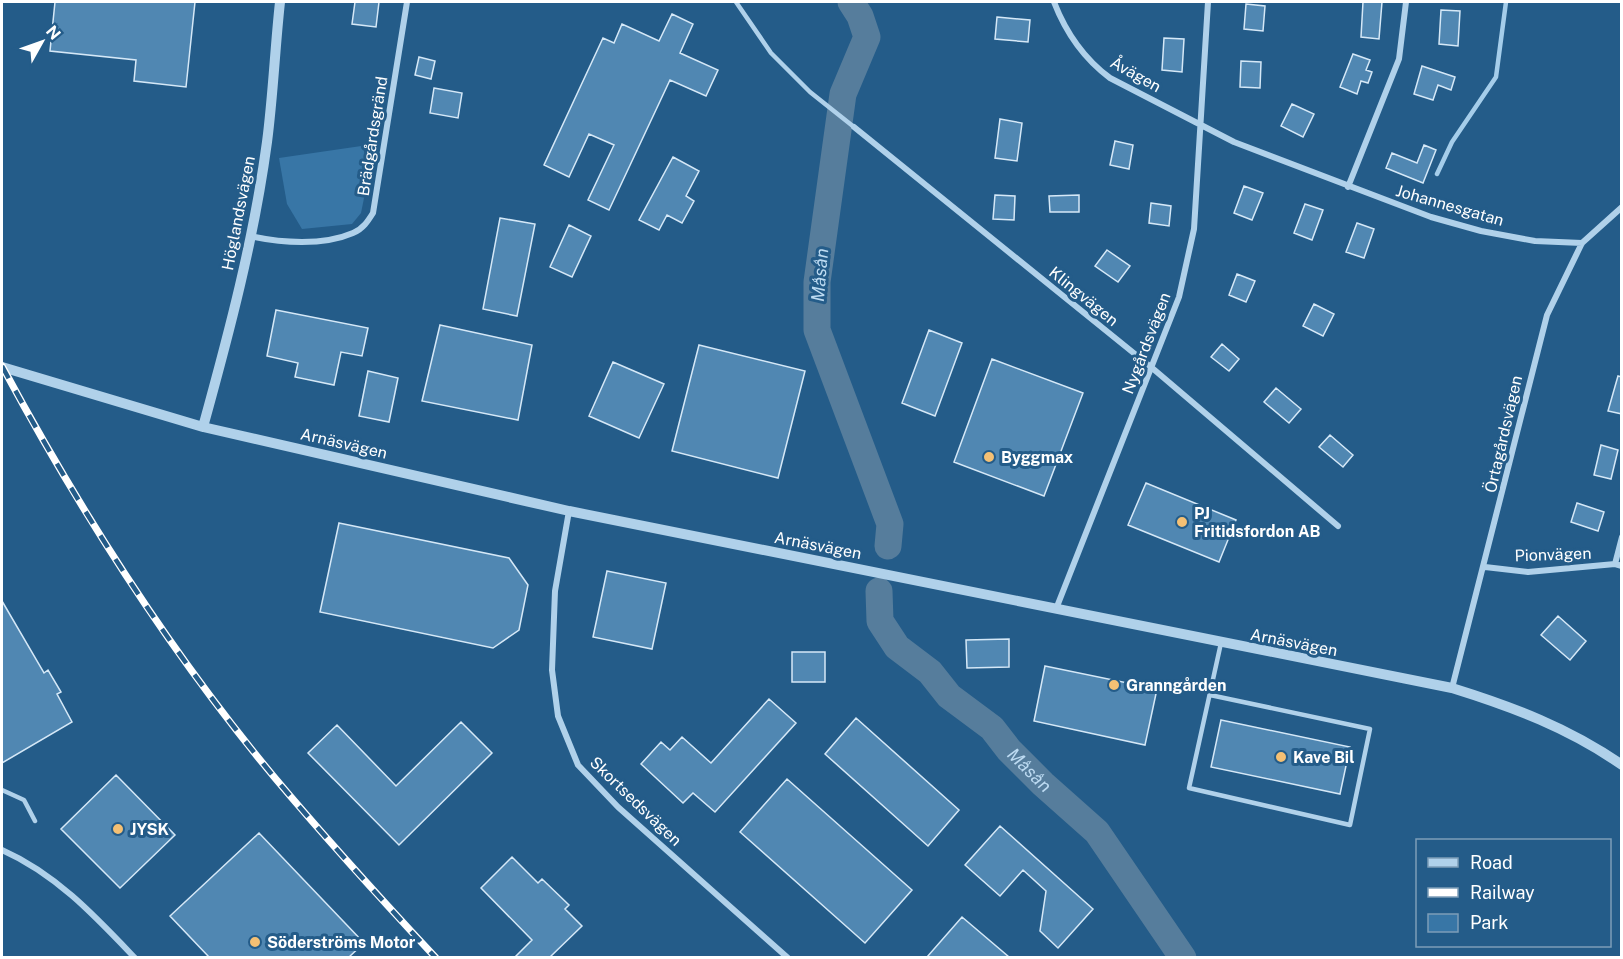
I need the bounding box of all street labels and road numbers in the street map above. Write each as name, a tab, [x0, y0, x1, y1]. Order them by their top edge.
street label: Åvägen	[1107, 51, 1165, 96]
street label: Brädgårdsgränd	[354, 75, 391, 197]
street label: Höglandsvägen	[218, 154, 259, 272]
street label: Johannesgatan	[1394, 181, 1506, 230]
street label: Klingvägen	[1045, 263, 1122, 330]
street label: Nygårdsvägen	[1118, 290, 1175, 397]
street label: Örtagårdsvägen	[1480, 373, 1526, 495]
street label: Arnäsvägen	[299, 424, 389, 463]
street label: Arnäsvägen	[773, 528, 863, 563]
street label: Pionvägen	[1514, 544, 1592, 565]
street label: Arnäsvägen	[1249, 625, 1339, 660]
street label: Skortsedsvägen	[586, 753, 685, 850]

